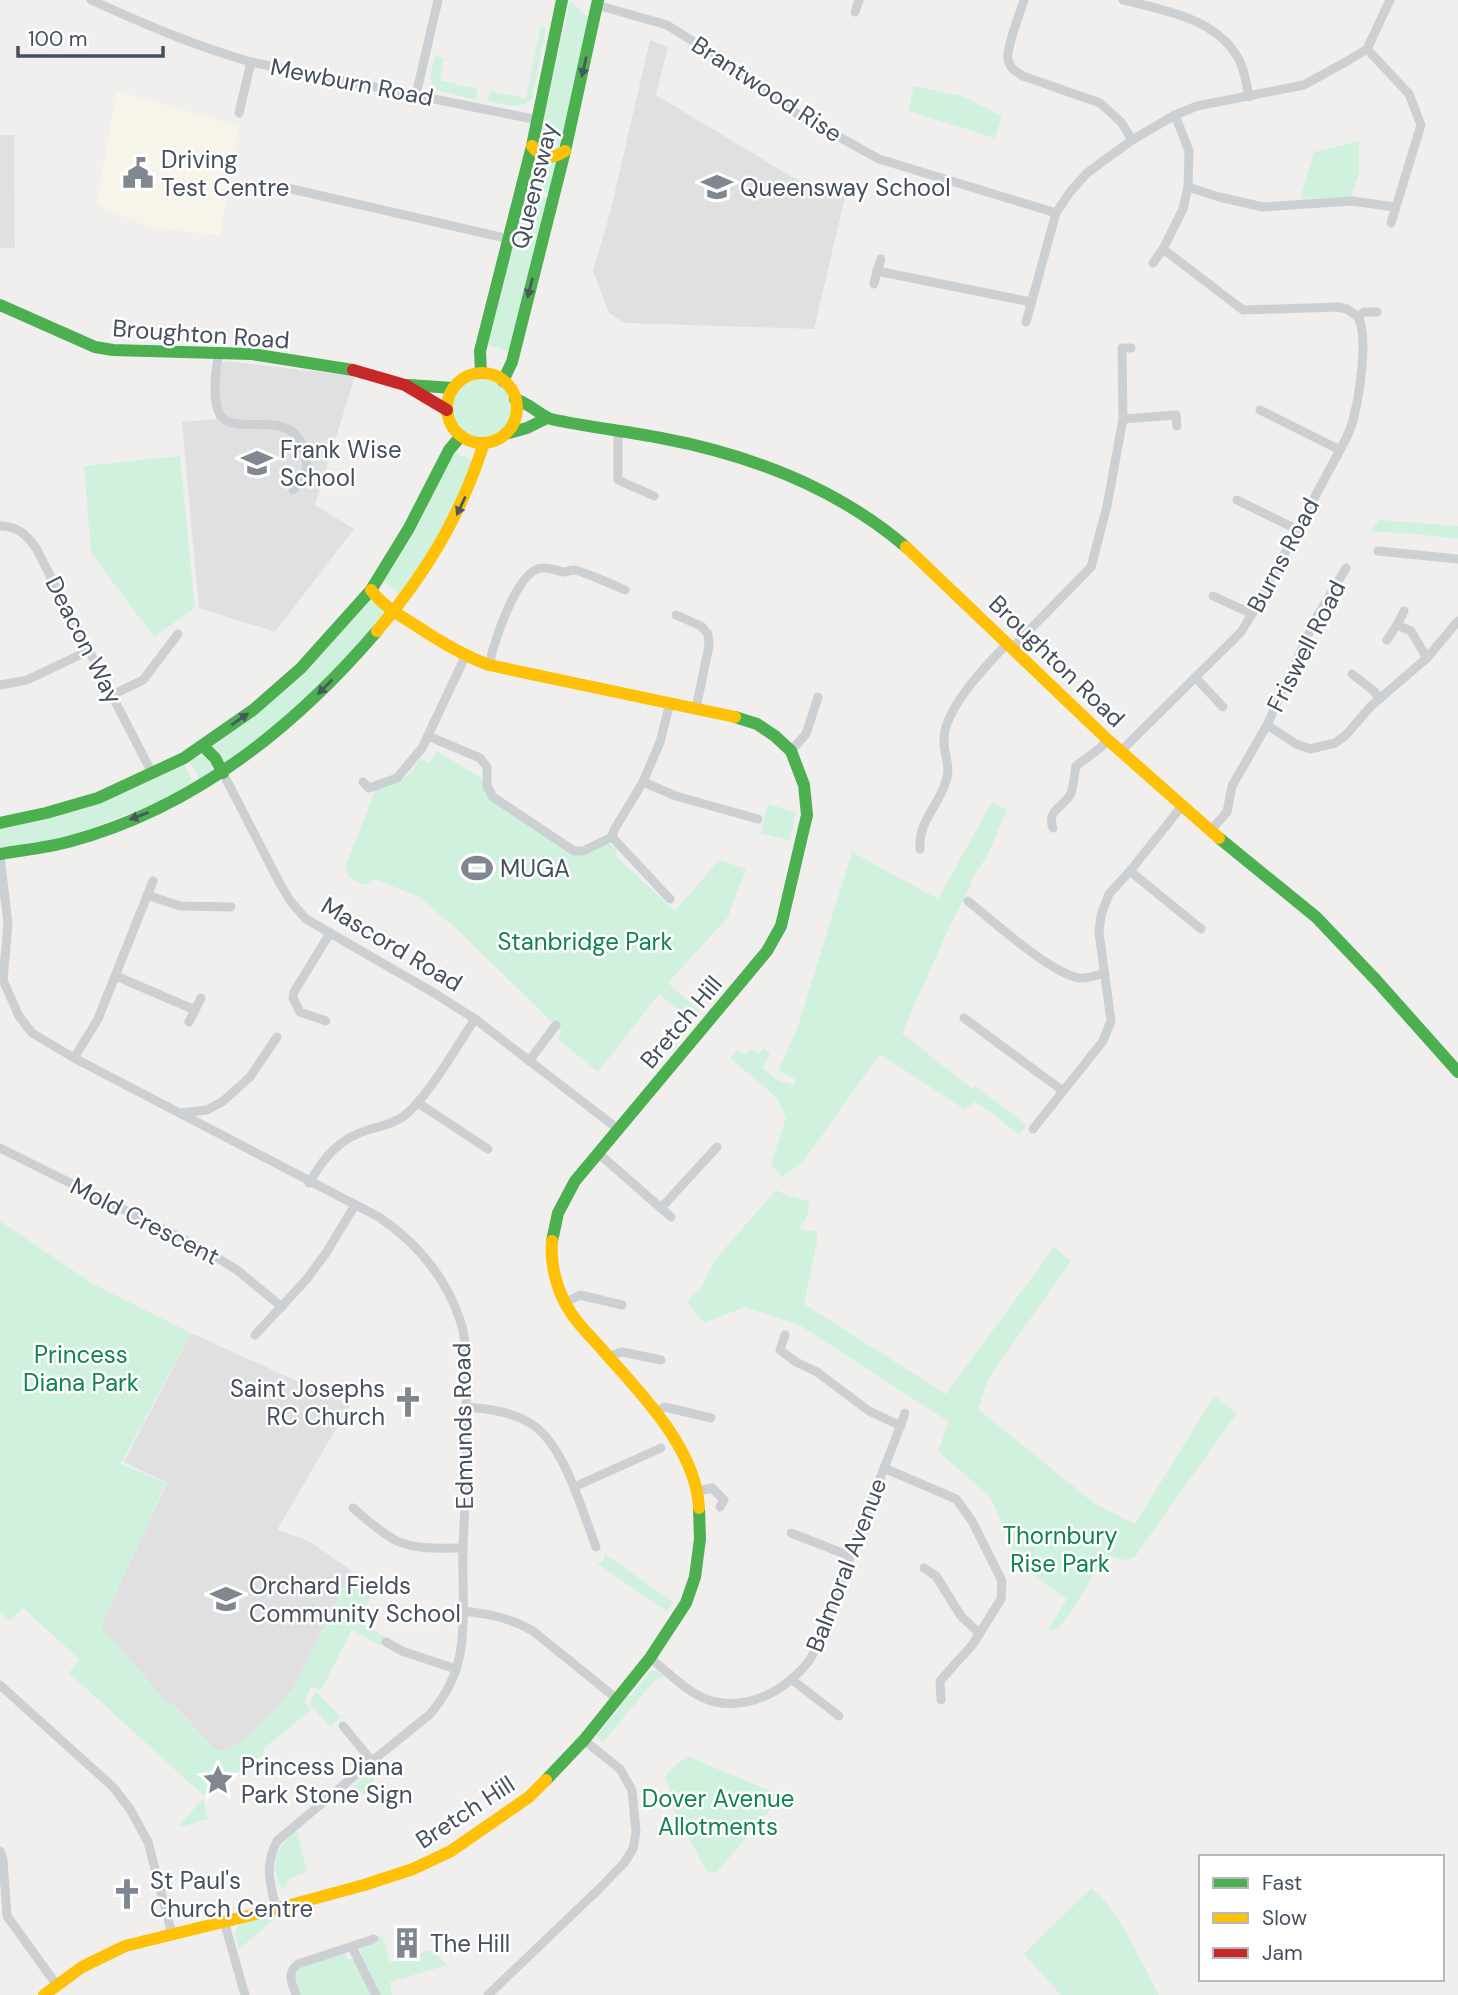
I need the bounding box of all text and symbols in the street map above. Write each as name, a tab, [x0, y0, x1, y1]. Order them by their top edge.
scale bar	[18, 14, 163, 58]
text: 100 m	[28, 25, 88, 53]
street label: Brantwood Rise	[686, 29, 848, 149]
street label: Mewburn Road	[268, 51, 436, 113]
one-way arrow	[579, 56, 590, 78]
street label: Queensway	[503, 120, 565, 252]
place label: Driving Test Centre	[161, 144, 289, 203]
public building icon: Driving Test Centre	[121, 156, 155, 190]
school or university icon: Queensway School	[700, 170, 734, 204]
place label: Queensway School	[740, 172, 951, 203]
one-way arrow	[524, 277, 535, 299]
street label: Broughton Road	[111, 312, 291, 356]
place label: Frank Wise School	[280, 434, 402, 493]
school or university icon: Frank Wise School	[240, 446, 274, 480]
street label: Burns Road	[1240, 492, 1326, 618]
one-way arrow	[455, 496, 467, 516]
street label: Deacon Way	[39, 571, 129, 709]
street label: Friswell Road	[1260, 575, 1352, 717]
street label: Broughton Road	[982, 588, 1132, 734]
one-way arrow	[317, 679, 334, 695]
one-way arrow	[231, 712, 249, 726]
one-way arrow	[129, 810, 150, 821]
sports icon: MUGA	[460, 851, 494, 885]
place label: MUGA	[500, 853, 570, 884]
street label: Mascord Road	[316, 890, 468, 998]
park label: Stanbridge Park	[497, 926, 673, 957]
street label: Bretch Hill	[633, 969, 729, 1075]
street label: Mold Crescent	[65, 1170, 225, 1272]
park label: Princess Diana Park	[23, 1339, 139, 1398]
street label: Edmunds Road	[446, 1342, 480, 1510]
place label: Saint Josephs RC Church	[230, 1373, 385, 1432]
church icon: Saint Josephs RC Church	[391, 1385, 425, 1419]
street label: Balmoral Avenue	[799, 1474, 893, 1656]
park label: Thornbury Rise Park	[1002, 1520, 1118, 1579]
place label: Orchard Fields Community School	[249, 1570, 461, 1629]
school or university icon: Orchard Fields Community School	[209, 1582, 243, 1616]
place label: Princess Diana Park Stone Sign	[241, 1751, 413, 1810]
place icon: Princess Diana Park Stone Sign	[201, 1763, 235, 1797]
street label: Bretch Hill	[410, 1769, 520, 1855]
park label: Dover Avenue Allotments	[642, 1783, 794, 1842]
legend	[1199, 1855, 1444, 1981]
place label: St Paul's Church Centre	[150, 1865, 313, 1924]
text: Fast	[1262, 1869, 1302, 1897]
church icon: St Paul's Church Centre	[110, 1877, 144, 1911]
text: Slow	[1262, 1904, 1307, 1932]
building icon: The Hill	[390, 1926, 424, 1960]
place label: The Hill	[430, 1928, 510, 1959]
text: Jam	[1262, 1939, 1303, 1967]

